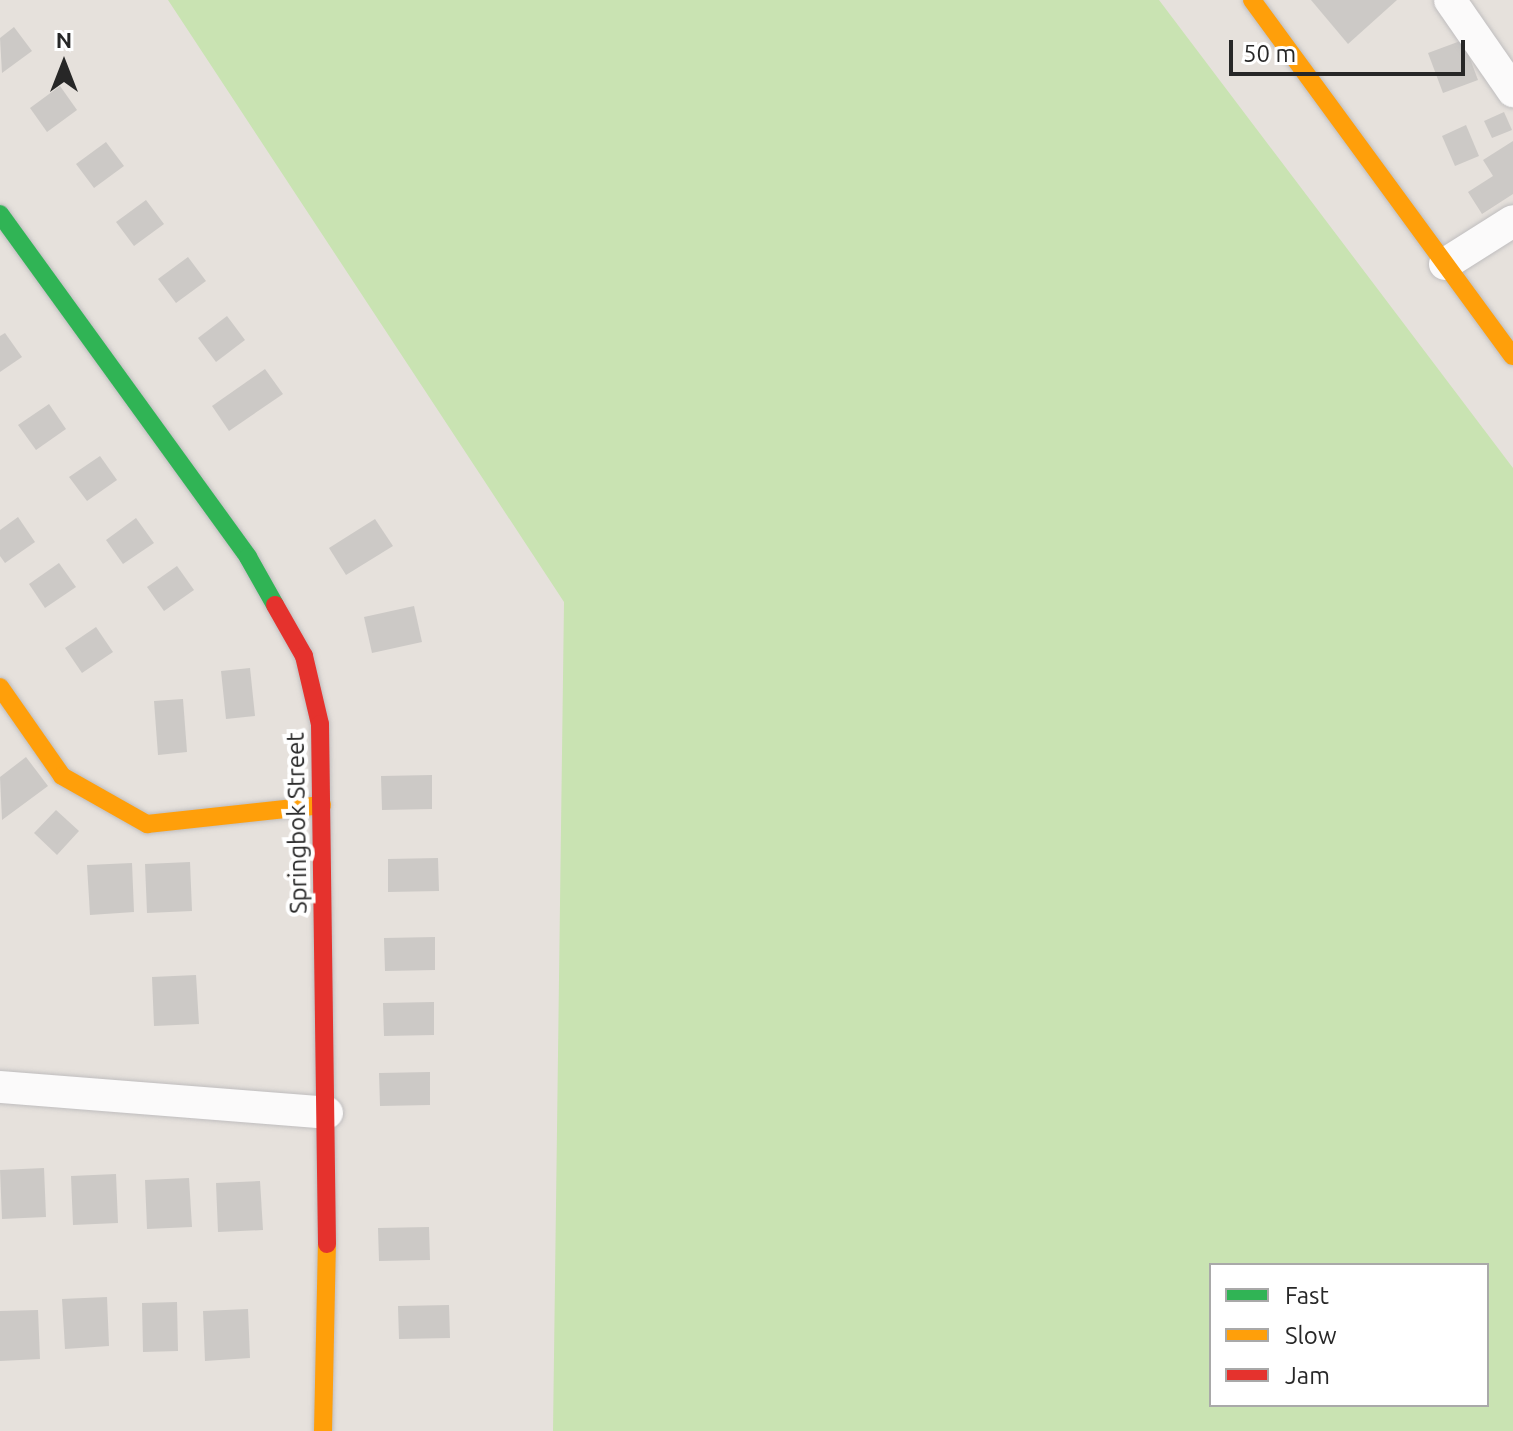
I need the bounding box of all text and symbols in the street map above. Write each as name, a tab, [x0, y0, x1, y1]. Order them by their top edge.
north arrow	[24, 24, 104, 104]
scale bar	[1233, 24, 1469, 74]
text: N	[56, 27, 72, 52]
text: 50 m	[1243, 40, 1296, 67]
street label: Springbok Street	[281, 732, 313, 914]
legend	[1209, 1263, 1489, 1407]
text: Fast	[1285, 1282, 1329, 1309]
text: Slow	[1285, 1322, 1337, 1349]
text: Jam	[1285, 1362, 1330, 1389]

